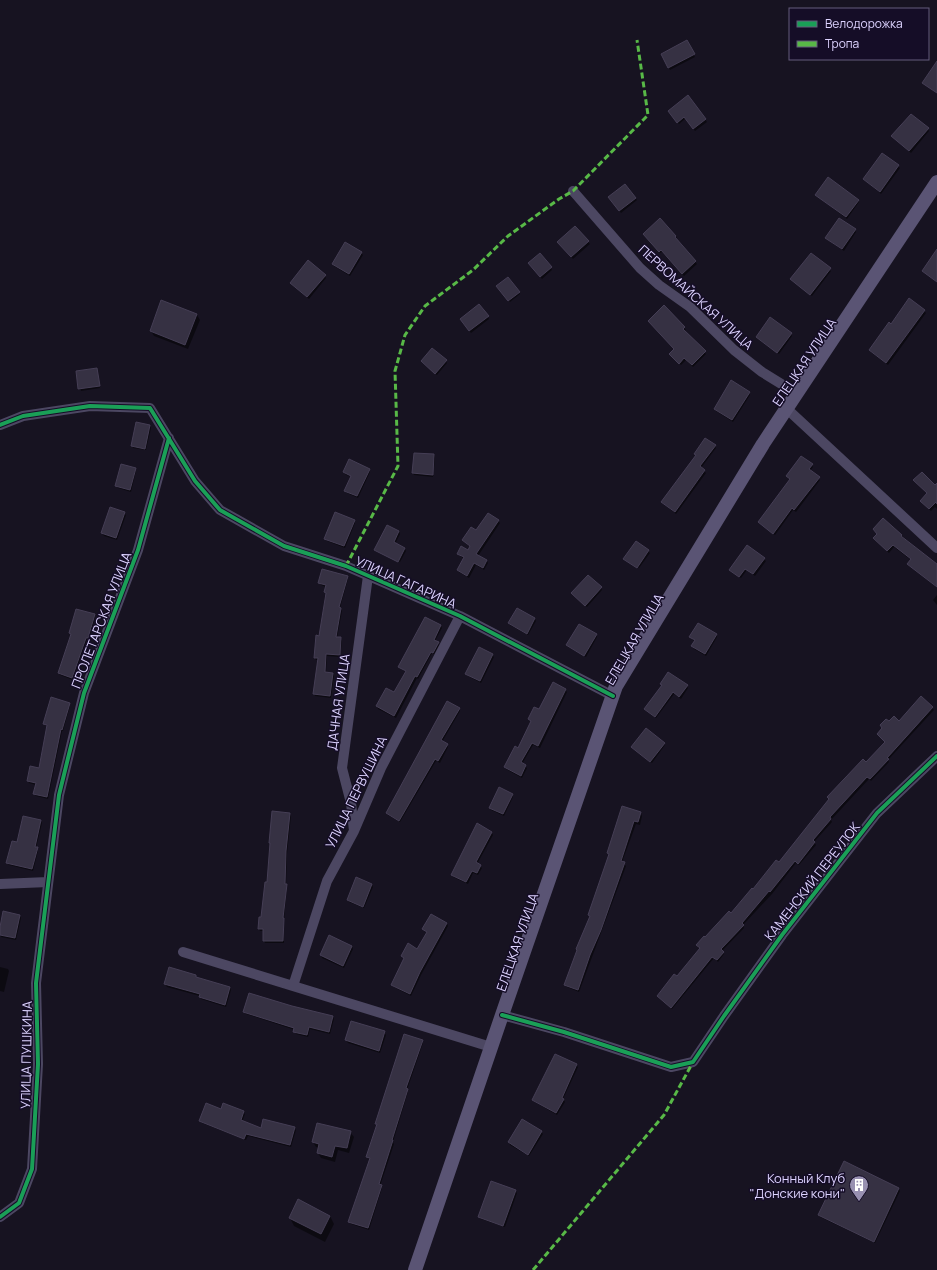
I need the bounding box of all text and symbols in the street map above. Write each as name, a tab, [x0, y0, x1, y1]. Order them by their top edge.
legend	[789, 8, 929, 60]
text: Велодорожка	[825, 15, 903, 32]
text: Тропа	[825, 35, 859, 52]
street label: ПЕРВОМАЙСКАЯ УЛИЦА	[635, 241, 757, 353]
street label: ЕЛЕЦКАЯ УЛИЦА	[768, 314, 840, 410]
street label: ПРОЛЕТАРСКАЯ УЛИЦА	[67, 549, 135, 691]
street label: УЛИЦА ГАГАРИНА	[353, 552, 459, 612]
street label: ЕЛЕЦКАЯ УЛИЦА	[601, 590, 667, 688]
street label: ДАЧНАЯ УЛИЦА	[322, 653, 354, 751]
street label: УЛИЦА ПЕРВУШИНА	[321, 733, 391, 851]
street label: КАМЕНСКИЙ ПЕРЕУЛОК	[760, 818, 864, 944]
street label: ЕЛЕЦКАЯ УЛИЦА	[492, 891, 542, 993]
street label: УЛИЦА ПУШКИНА	[16, 1001, 36, 1109]
place label: Конный Клуб "Донские кони"	[750, 1169, 845, 1202]
building icon: Конный Клуб "Донские кони"	[848, 1174, 870, 1202]

